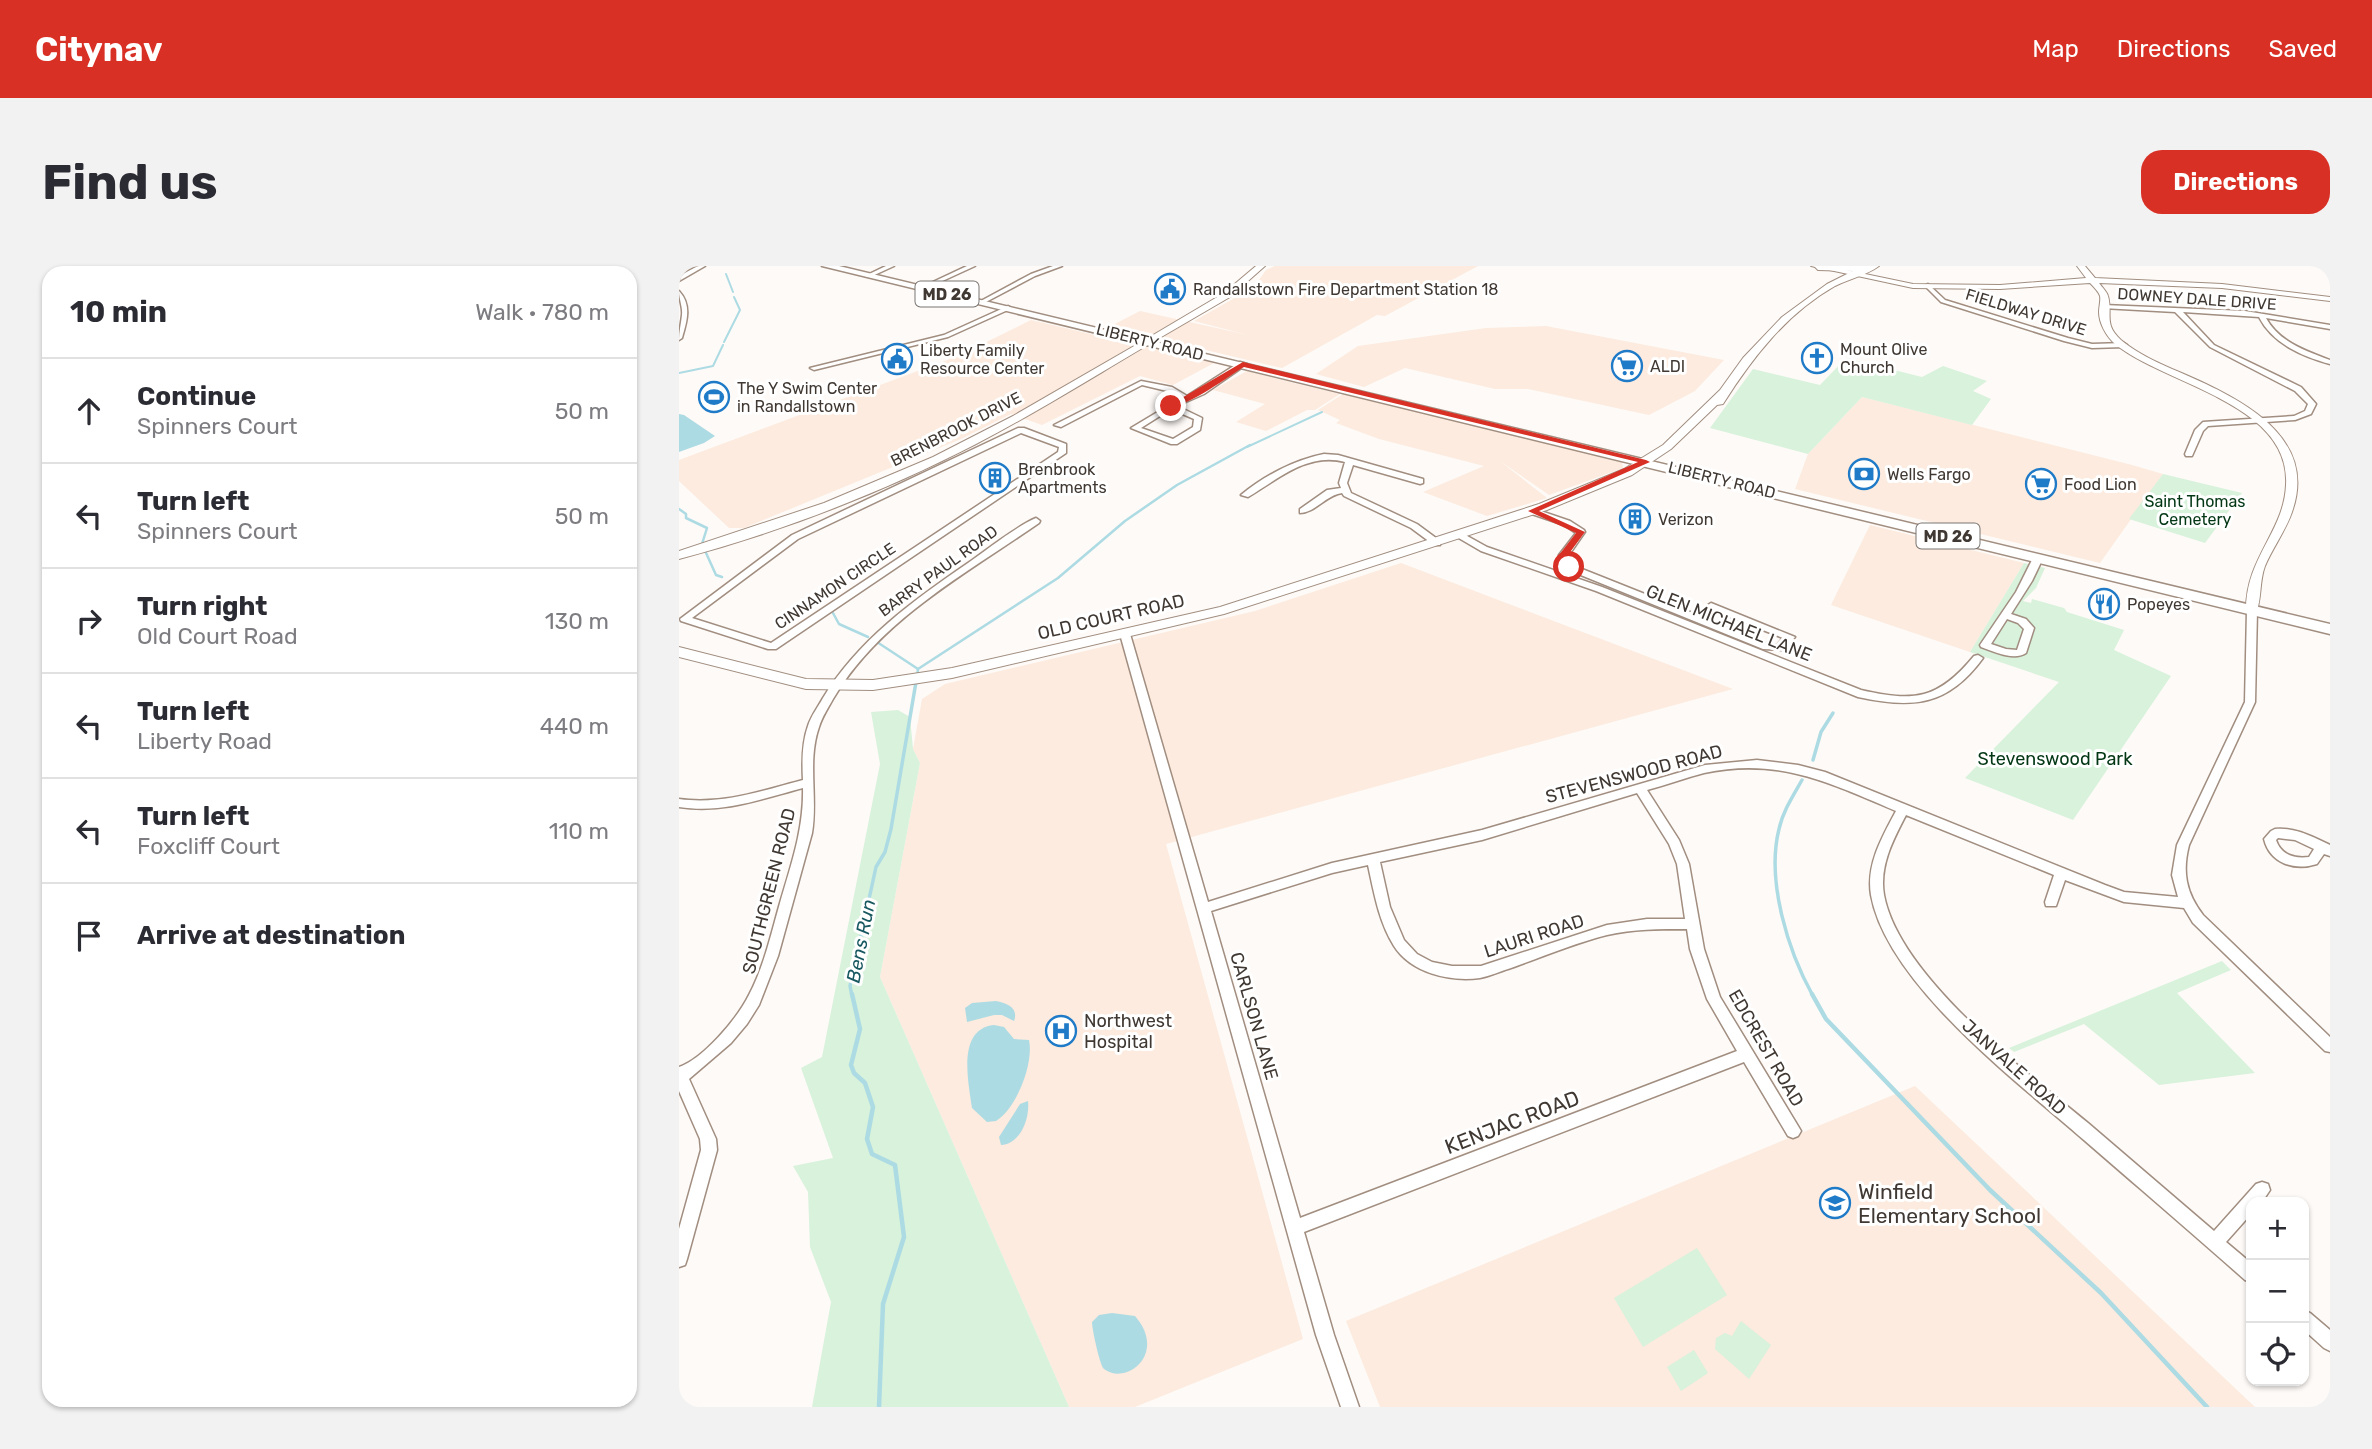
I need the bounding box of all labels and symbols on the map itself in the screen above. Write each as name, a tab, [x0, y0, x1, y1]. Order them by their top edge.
public building icon: Randallstown Fire Department Station 18	[1153, 272, 1187, 306]
place label: Randallstown Fire Department Station 18	[1193, 280, 1499, 299]
road number: MD 26	[915, 282, 979, 306]
street label: DOWNEY DALE DRIVE	[2117, 284, 2277, 314]
street label: FIELDWAY DRIVE	[1963, 285, 2089, 339]
street label: LIBERTY ROAD	[1094, 319, 1206, 365]
place label: Mount Olive Church	[1840, 340, 1927, 377]
place label: Liberty Family Resource Center	[920, 341, 1044, 378]
church icon: Mount Olive Church	[1800, 341, 1834, 375]
public building icon: Liberty Family Resource Center	[880, 342, 914, 376]
supermarket icon: ALDI	[1610, 349, 1644, 383]
place label: ALDI	[1650, 357, 1685, 376]
place label: The Y Swim Center in Randallstown	[737, 379, 877, 416]
sports icon: The Y Swim Center in Randallstown	[697, 380, 731, 414]
street label: BRENBROOK DRIVE	[887, 388, 1025, 470]
route end	[1155, 390, 1186, 421]
street label: LIBERTY ROAD	[1666, 457, 1778, 503]
bank icon: Wells Fargo	[1847, 457, 1881, 491]
place label: Brenbrook Apartments	[1018, 460, 1107, 497]
building icon: Brenbrook Apartments	[978, 461, 1012, 495]
place label: Wells Fargo	[1887, 465, 1971, 484]
supermarket icon: Food Lion	[2024, 467, 2058, 501]
place label: Food Lion	[2064, 475, 2137, 494]
park label: Saint Thomas Cemetery	[2144, 492, 2246, 529]
building icon: Verizon	[1618, 502, 1652, 536]
place label: Verizon	[1658, 510, 1713, 529]
street label: BARRY PAUL ROAD	[875, 521, 1001, 621]
road number: MD 26	[1917, 524, 1979, 548]
street label: CINNAMON CIRCLE	[771, 539, 899, 633]
route start	[1553, 551, 1584, 582]
street label: GLEN MICHAEL LANE	[1643, 580, 1815, 666]
restaurant icon: Popeyes	[2087, 587, 2121, 621]
street label: OLD COURT ROAD	[1035, 589, 1187, 645]
place label: Popeyes	[2127, 595, 2190, 614]
street label: STEVENSWOOD ROAD	[1543, 740, 1725, 808]
park label: Stevenswood Park	[1978, 748, 2133, 770]
street label: SOUTHGREEN ROAD	[738, 806, 800, 976]
water label: Bens Run	[842, 897, 880, 985]
street label: LAURI ROAD	[1481, 909, 1587, 963]
street label: CARLSON LANE	[1225, 950, 1283, 1082]
street label: EDCREST ROAD	[1724, 986, 1808, 1110]
place label: Northwest Hospital	[1084, 1010, 1172, 1053]
hospital icon: Northwest Hospital	[1044, 1014, 1078, 1048]
street label: JANVALE ROAD	[1957, 1015, 2071, 1119]
street label: KENJAC ROAD	[1441, 1085, 1583, 1159]
place label: Winfield Elementary School	[1858, 1179, 2041, 1228]
school or university icon: Winfield Elementary School	[1818, 1186, 1852, 1220]

